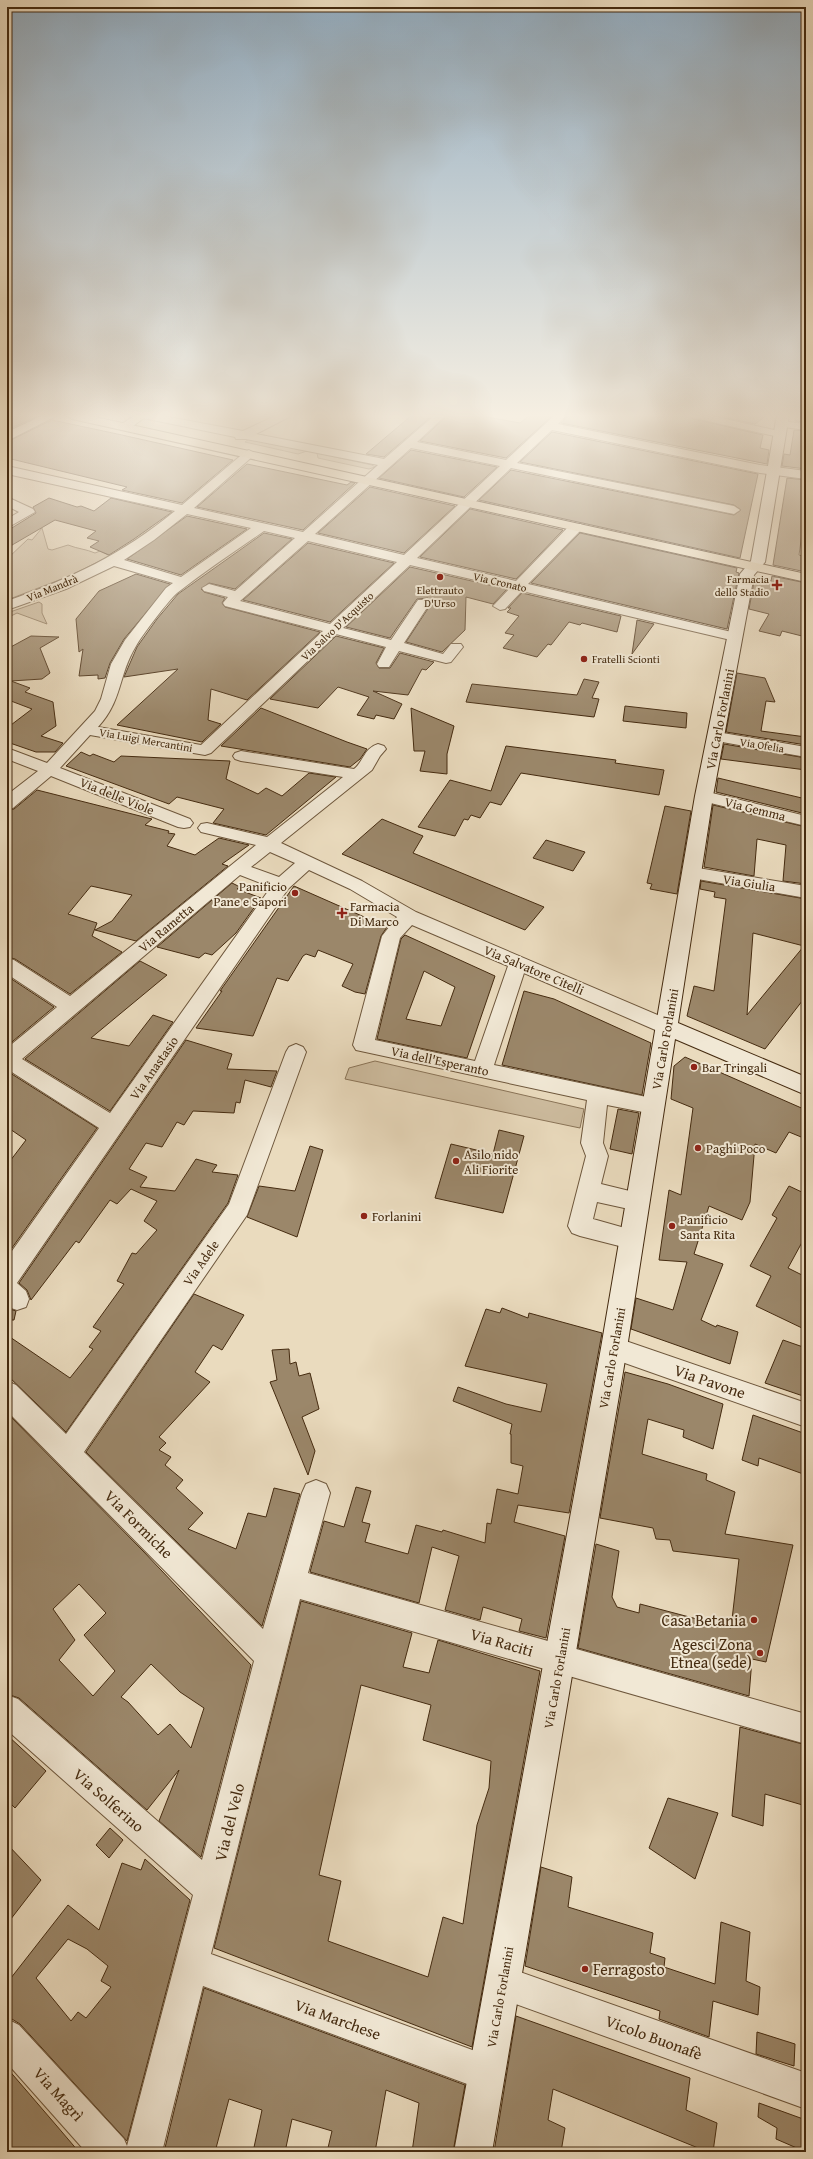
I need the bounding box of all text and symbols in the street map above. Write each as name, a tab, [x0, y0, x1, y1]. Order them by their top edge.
street label: Via Cronato	[472, 568, 529, 596]
street label: Via Mandrà	[24, 570, 81, 606]
place label: Farmacia dello Stadio	[715, 571, 770, 600]
marker: Elettrauto D'Urso	[435, 572, 445, 582]
marker: Farmacia dello Stadio	[772, 580, 782, 590]
place label: Elettrauto D'Urso	[417, 582, 464, 611]
street label: Via Salvo D'Acquisto	[297, 588, 377, 664]
place label: Fratelli Scionti	[592, 651, 660, 667]
marker: Fratelli Scionti	[579, 654, 589, 664]
street label: Via Carlo Forlanini	[701, 667, 739, 771]
street label: Via Luigi Mercantini	[98, 724, 194, 756]
street label: Via Ofelia	[739, 734, 786, 757]
street label: Via delle Viole	[77, 772, 157, 820]
street label: Via Gemma	[722, 792, 788, 826]
street label: Via Giulia	[721, 869, 777, 897]
place label: Panificio Pane e Sapori	[213, 877, 287, 911]
marker: Panificio Pane e Sapori	[290, 888, 300, 898]
place label: Farmacia Di Marco	[350, 897, 401, 931]
street label: Via Rametta	[134, 899, 198, 957]
marker: Farmacia Di Marco	[337, 908, 347, 918]
street label: Via Salvatore Citelli	[481, 940, 587, 1000]
street label: Via Carlo Forlanini	[647, 987, 683, 1091]
street label: Via Anastasio	[125, 1032, 183, 1104]
street label: Via dell'Esperanto	[389, 1041, 491, 1081]
place label: Bar Tringali	[702, 1058, 768, 1077]
marker: Bar Tringali	[689, 1062, 699, 1072]
place label: Paghi Poco	[706, 1139, 766, 1158]
marker: Paghi Poco	[693, 1143, 703, 1153]
place label: Asilo nido Ali Fiorite	[464, 1145, 519, 1179]
marker: Asilo nido Ali Fiorite	[451, 1156, 461, 1166]
place label: Forlanini	[372, 1207, 422, 1226]
place label: Panificio Santa Rita	[680, 1210, 736, 1244]
marker: Forlanini	[359, 1211, 369, 1221]
marker: Panificio Santa Rita	[667, 1221, 677, 1231]
street label: Via Adele	[178, 1236, 224, 1290]
street label: Via Carlo Forlanini	[594, 1306, 630, 1410]
street label: Via Pavone	[671, 1358, 749, 1404]
street label: Via Formiche	[99, 1484, 179, 1564]
place label: Casa Betania	[661, 1608, 746, 1632]
marker: Casa Betania	[749, 1615, 759, 1625]
street label: Via Raciti	[468, 1622, 537, 1663]
street label: Via Carlo Forlanini	[539, 1626, 575, 1730]
place label: Agesci Zona Etnea (sede)	[670, 1632, 752, 1674]
marker: Agesci Zona Etnea (sede)	[755, 1648, 765, 1658]
street label: Via Solferino	[68, 1762, 150, 1838]
street label: Via del Velo	[208, 1780, 250, 1864]
street label: Via Carlo Forlanini	[482, 1945, 518, 2049]
place label: Ferragosto	[593, 1957, 665, 1981]
marker: Ferragosto	[580, 1964, 590, 1974]
street label: Via Marchese	[291, 1992, 385, 2046]
street label: Vicolo Buonafè	[602, 2008, 706, 2066]
street label: Via Magrì	[28, 2062, 90, 2127]

